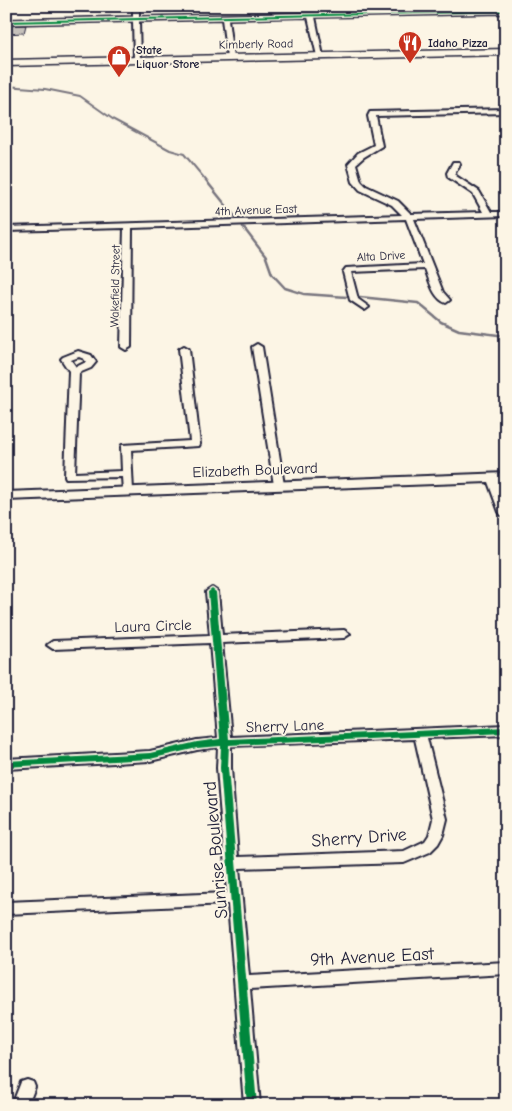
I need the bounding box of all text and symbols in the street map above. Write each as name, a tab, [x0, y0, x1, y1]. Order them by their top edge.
restaurant icon: Idaho Pizza	[397, 30, 423, 64]
street label: Kimberly Road	[219, 36, 293, 52]
place label: Idaho Pizza	[428, 36, 488, 50]
place label: State Liquor Store	[136, 43, 200, 71]
shop icon: State Liquor Store	[106, 44, 132, 78]
street label: 4th Avenue East	[215, 202, 298, 218]
street label: Wakefield Street	[107, 244, 123, 327]
street label: Alta Drive	[356, 248, 406, 264]
street label: Elizabeth Boulevard	[192, 459, 318, 481]
street label: Laura Circle	[114, 616, 192, 636]
street label: Sherry Lane	[246, 716, 325, 736]
street label: Sunrise Boulevard	[200, 780, 232, 920]
street label: Sherry Drive	[311, 824, 407, 852]
street label: 9th Avenue East	[310, 943, 435, 971]

